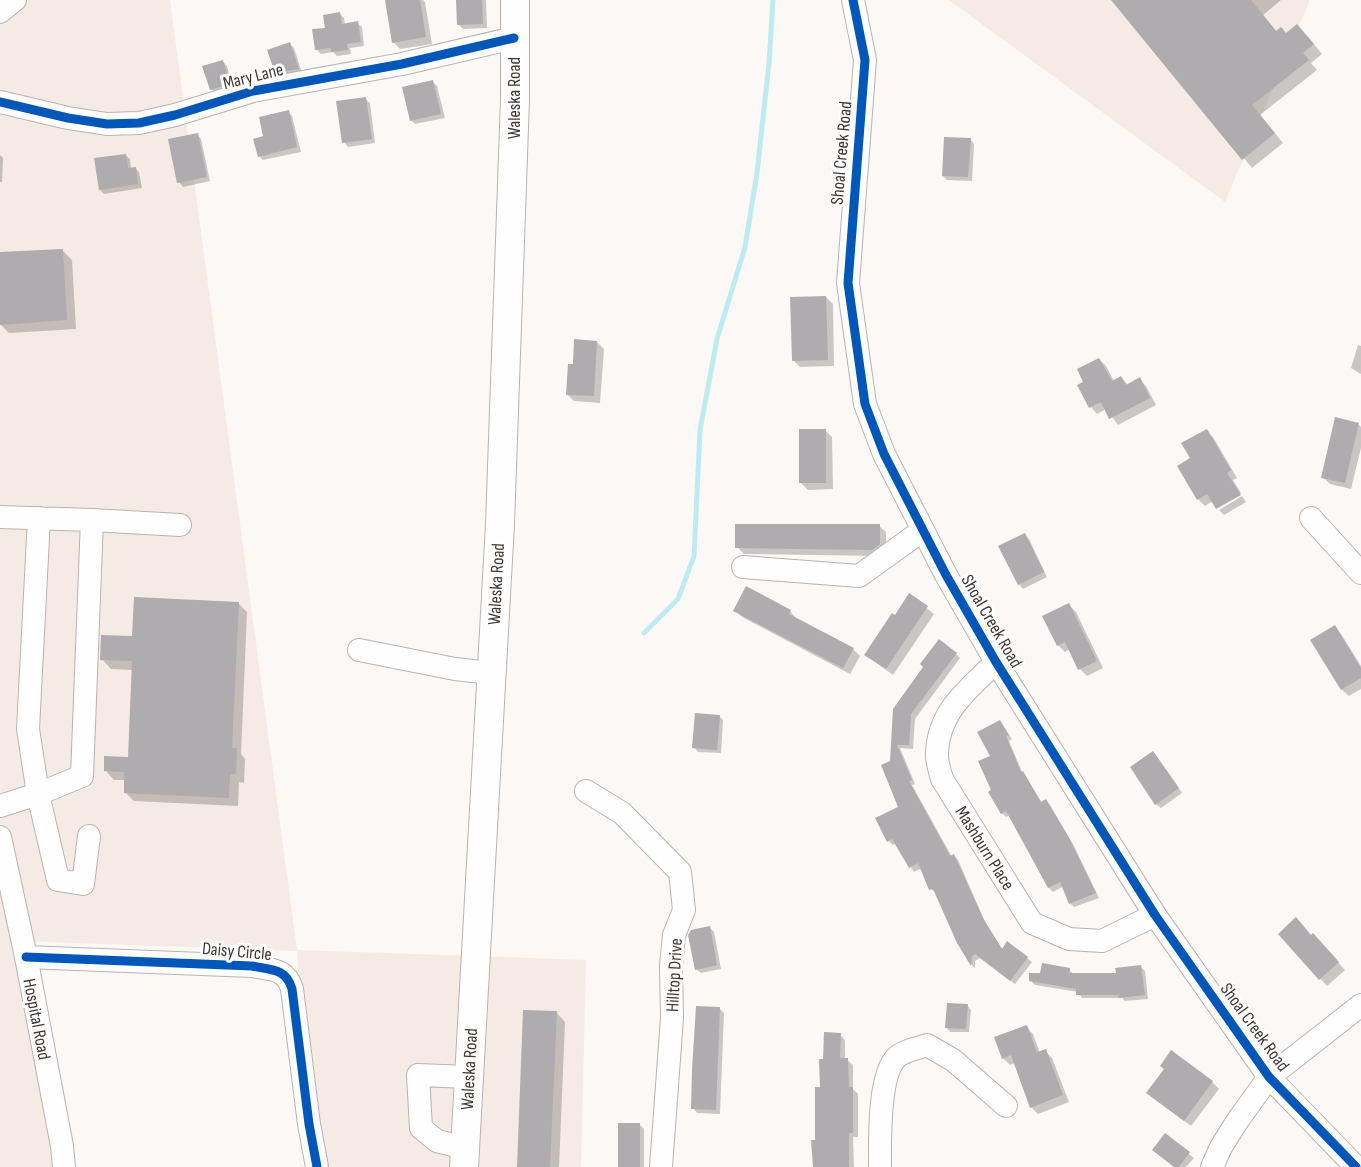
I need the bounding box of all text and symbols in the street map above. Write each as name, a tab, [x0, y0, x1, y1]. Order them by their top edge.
street label: Waleska Road	[504, 57, 525, 139]
street label: Mary Lane	[221, 59, 285, 94]
street label: Shoal Creek Road	[827, 100, 856, 206]
street label: Waleska Road	[484, 543, 509, 625]
street label: Shoal Creek Road	[957, 571, 1027, 671]
street label: Mashburn Place	[951, 803, 1019, 894]
street label: Daisy Circle	[201, 938, 273, 965]
street label: Hilltop Drive	[662, 938, 687, 1012]
street label: Hospital Road	[18, 977, 55, 1062]
street label: Shoal Creek Road	[1216, 979, 1294, 1075]
street label: Waleska Road	[457, 1028, 482, 1110]

